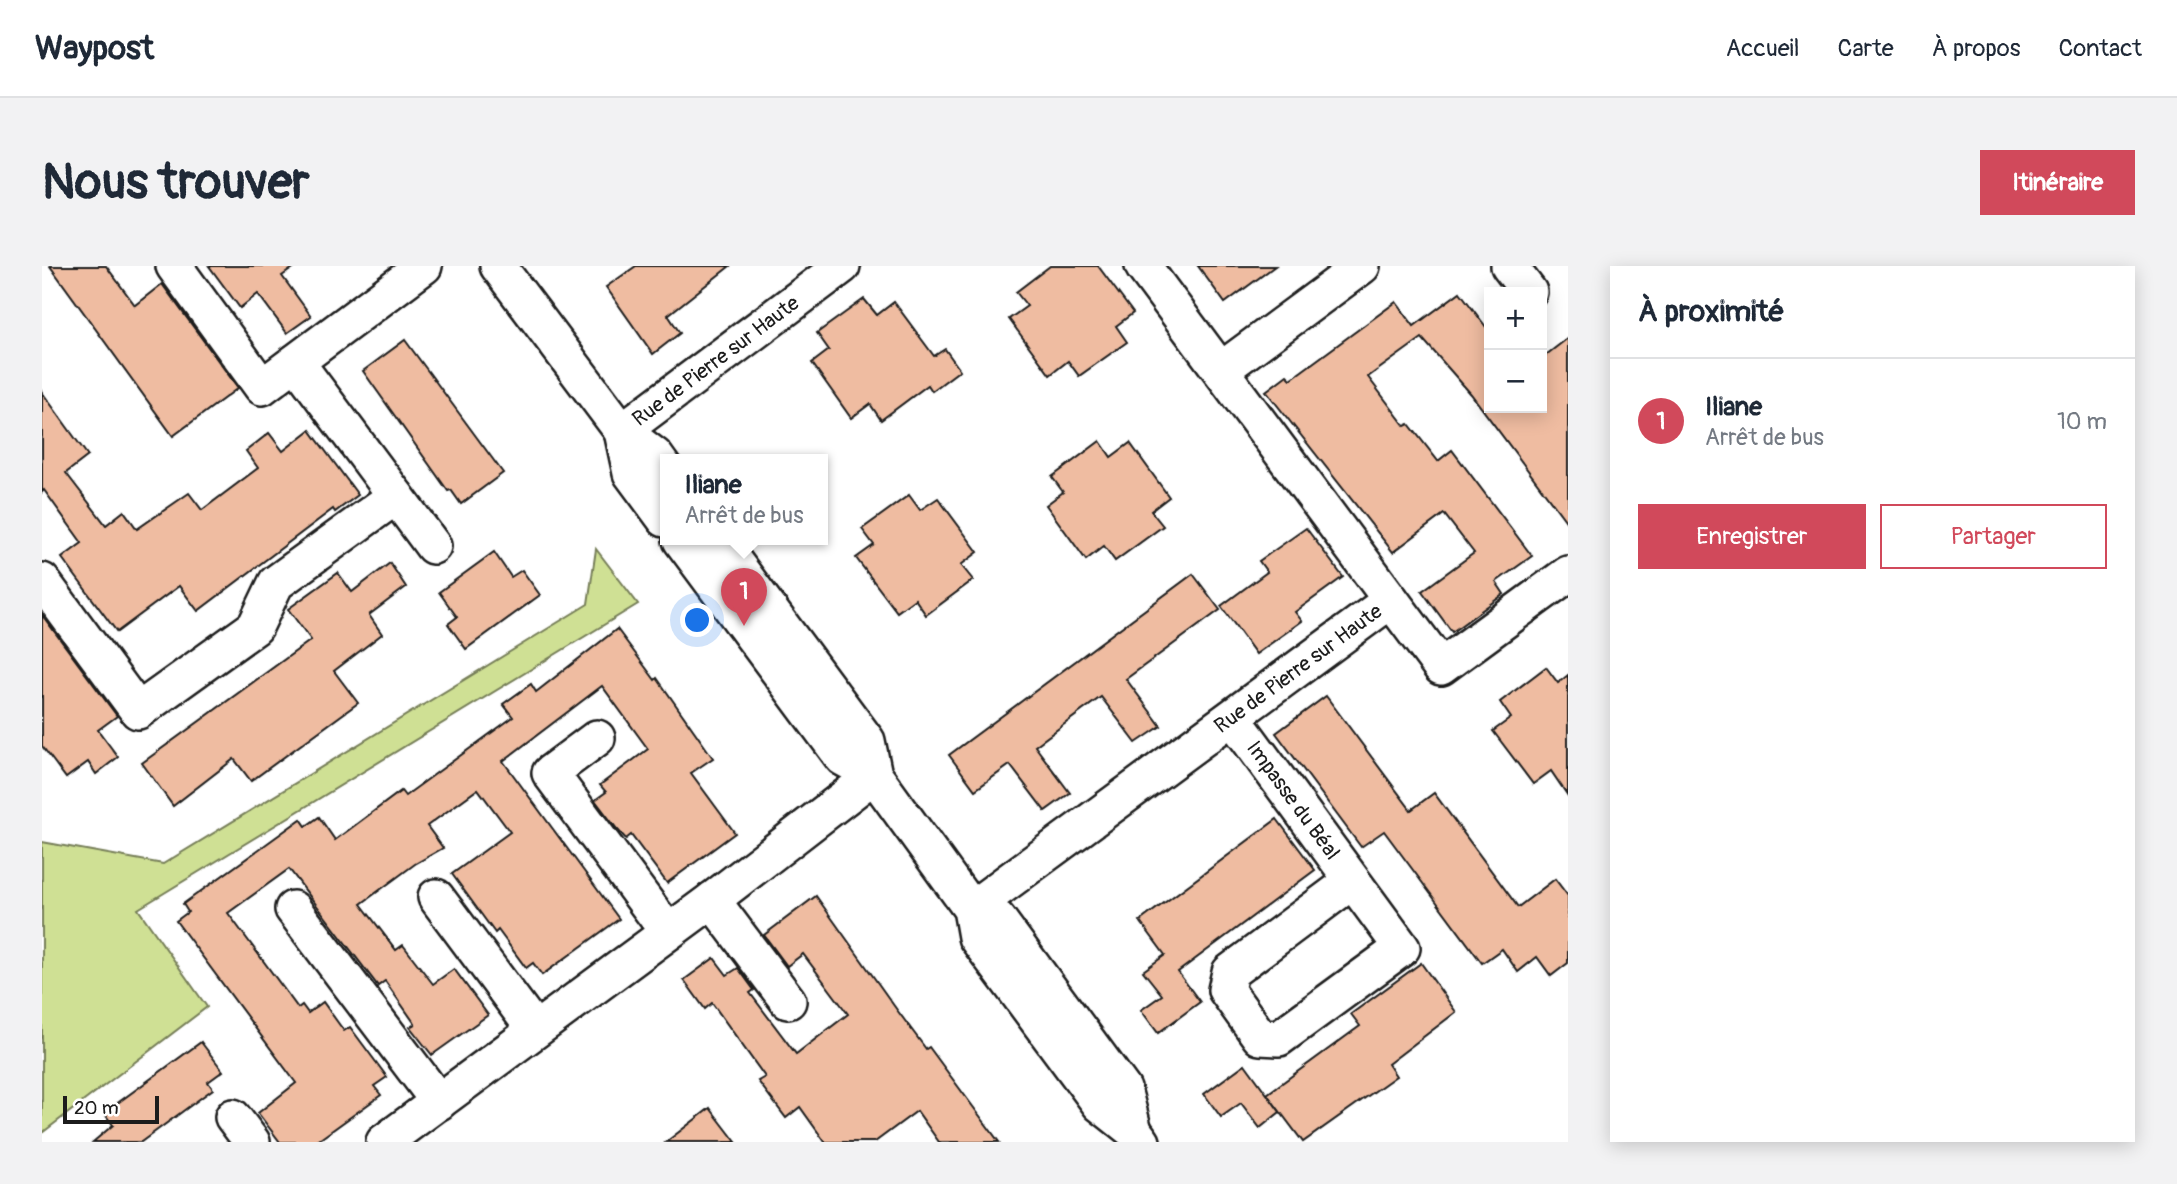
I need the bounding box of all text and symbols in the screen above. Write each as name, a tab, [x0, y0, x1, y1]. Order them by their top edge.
text: Waypost	[35, 28, 154, 69]
text: Accueil	[1726, 34, 1800, 63]
text: Carte	[1838, 34, 1894, 63]
text: À propos	[1932, 34, 2021, 63]
text: Contact	[2059, 34, 2142, 63]
button: Itinéraire	[1980, 150, 2135, 215]
text: Nous trouver	[42, 152, 310, 213]
map controls	[1484, 287, 1547, 413]
button: +	[1484, 287, 1547, 350]
street label: Rue de Pierre sur Haute	[627, 289, 805, 433]
text: À proximité	[1638, 293, 1784, 330]
button: −	[1484, 350, 1547, 413]
text: Iliane	[1705, 391, 1762, 423]
text: 1	[1657, 407, 1666, 436]
text: 10 m	[2057, 407, 2107, 436]
text: Arrêt de bus	[1705, 423, 1824, 452]
popup	[660, 454, 828, 545]
text: Iliane	[685, 469, 742, 501]
text: Arrêt de bus	[685, 501, 803, 530]
button: Enregistrer	[1638, 504, 1866, 569]
button: Partager	[1880, 504, 2107, 569]
pin: 1	[721, 568, 767, 626]
street label: Rue de Pierre sur Haute	[1209, 598, 1388, 740]
your location	[680, 603, 714, 637]
street label: Impasse du Béal	[1240, 736, 1346, 865]
scale bar	[63, 1093, 159, 1125]
text: 20 m	[74, 1096, 119, 1120]

